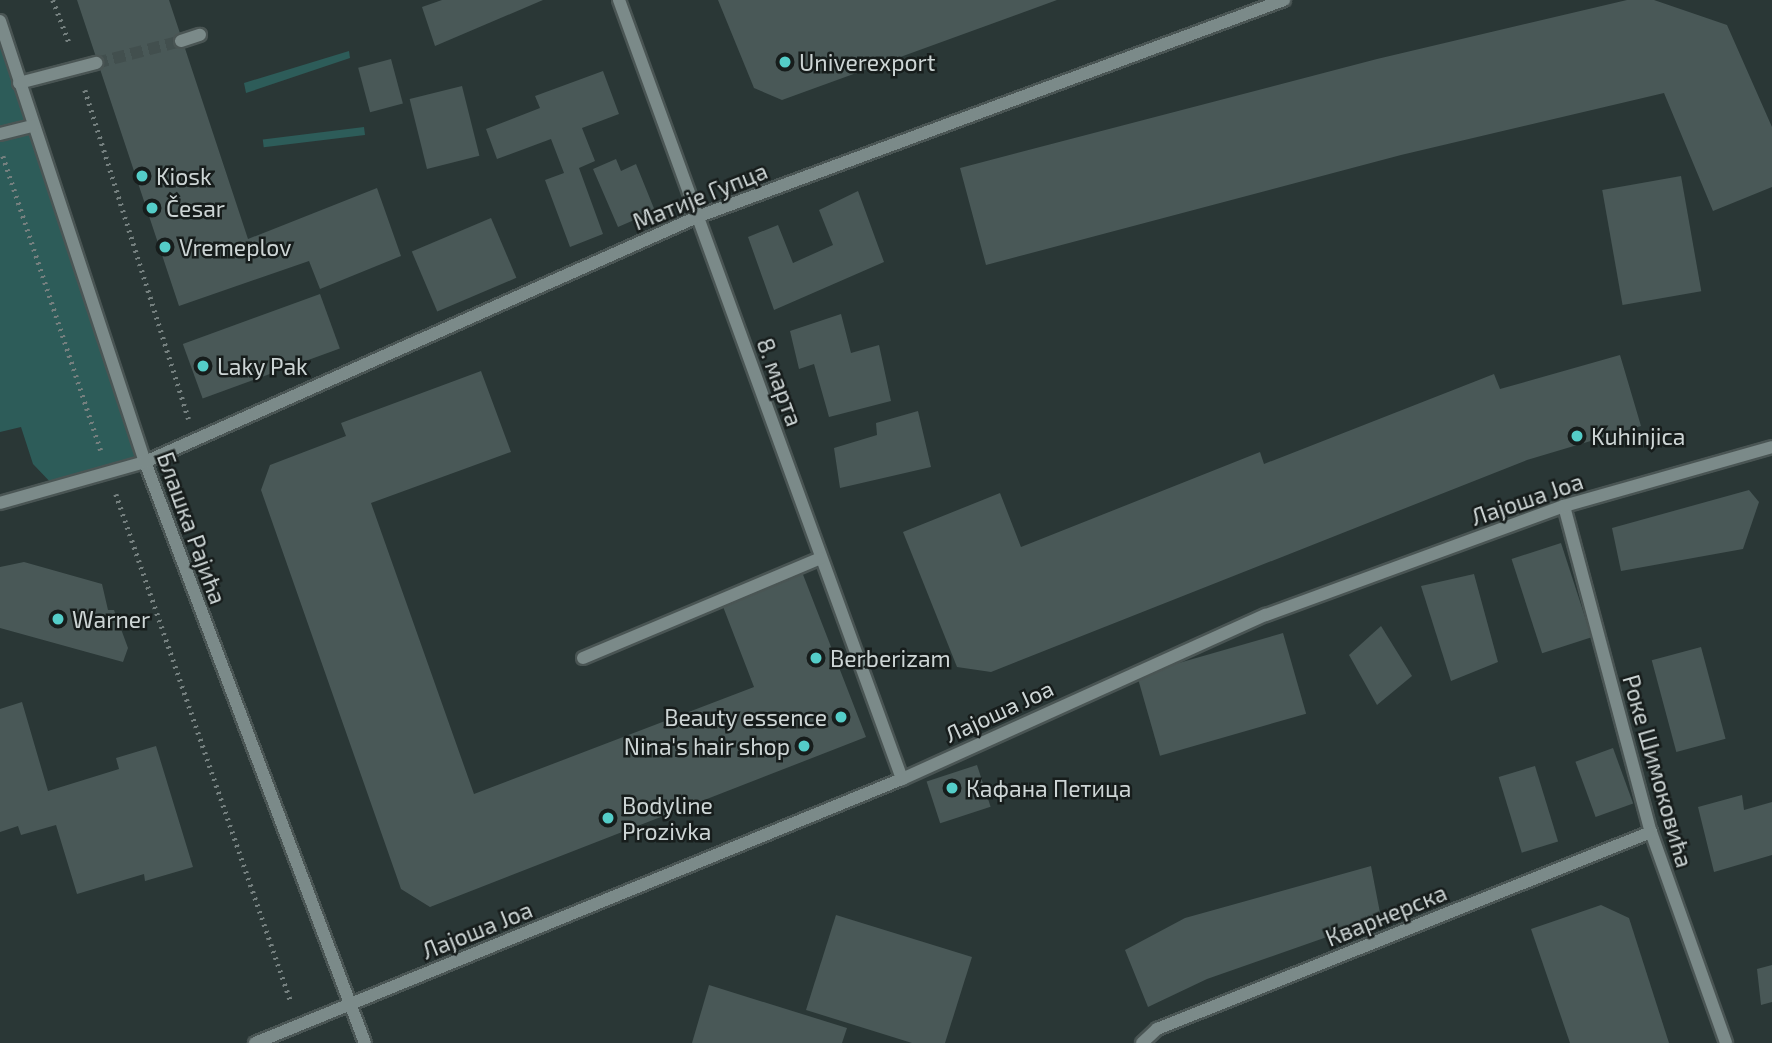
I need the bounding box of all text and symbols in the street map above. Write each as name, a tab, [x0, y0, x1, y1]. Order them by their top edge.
place label: Univerexport	[799, 48, 936, 76]
marker: Univerexport	[777, 54, 793, 70]
street label: Матије Гупца	[629, 156, 771, 236]
place label: Kiosk	[156, 162, 212, 190]
marker: Kiosk	[134, 168, 150, 184]
place label: Česar	[166, 194, 225, 222]
marker: Česar	[144, 200, 160, 216]
place label: Vremeplov	[179, 233, 291, 261]
marker: Vremeplov	[157, 239, 173, 255]
street label: 8. марта	[751, 334, 809, 430]
place label: Laky Pak	[217, 352, 308, 380]
marker: Laky Pak	[195, 358, 211, 374]
place label: Kuhinjica	[1591, 422, 1685, 450]
marker: Kuhinjica	[1569, 428, 1585, 444]
street label: Блашка Рајића	[152, 448, 232, 608]
street label: Лајоша Јоа	[1467, 467, 1587, 531]
place label: Warner	[72, 605, 150, 633]
marker: Warner	[50, 611, 66, 627]
place label: Berberizam	[830, 644, 951, 672]
marker: Berberizam	[808, 650, 824, 666]
street label: Роке Шимоковића	[1617, 671, 1699, 871]
street label: Лајоша Јоа	[940, 674, 1058, 748]
place label: Beauty essence	[664, 703, 827, 731]
marker: Beauty essence	[833, 709, 849, 725]
place label: Nina's hair shop	[623, 732, 790, 760]
marker: Nina's hair shop	[796, 738, 812, 754]
place label: Кафана Петица	[966, 774, 1131, 802]
marker: Кафана Петица	[944, 780, 960, 796]
place label: Bodyline Prozivka	[622, 791, 713, 845]
marker: Bodyline Prozivka	[600, 810, 616, 826]
street label: Кварнерска	[1321, 878, 1451, 952]
street label: Лајоша Јоа	[418, 895, 536, 965]

